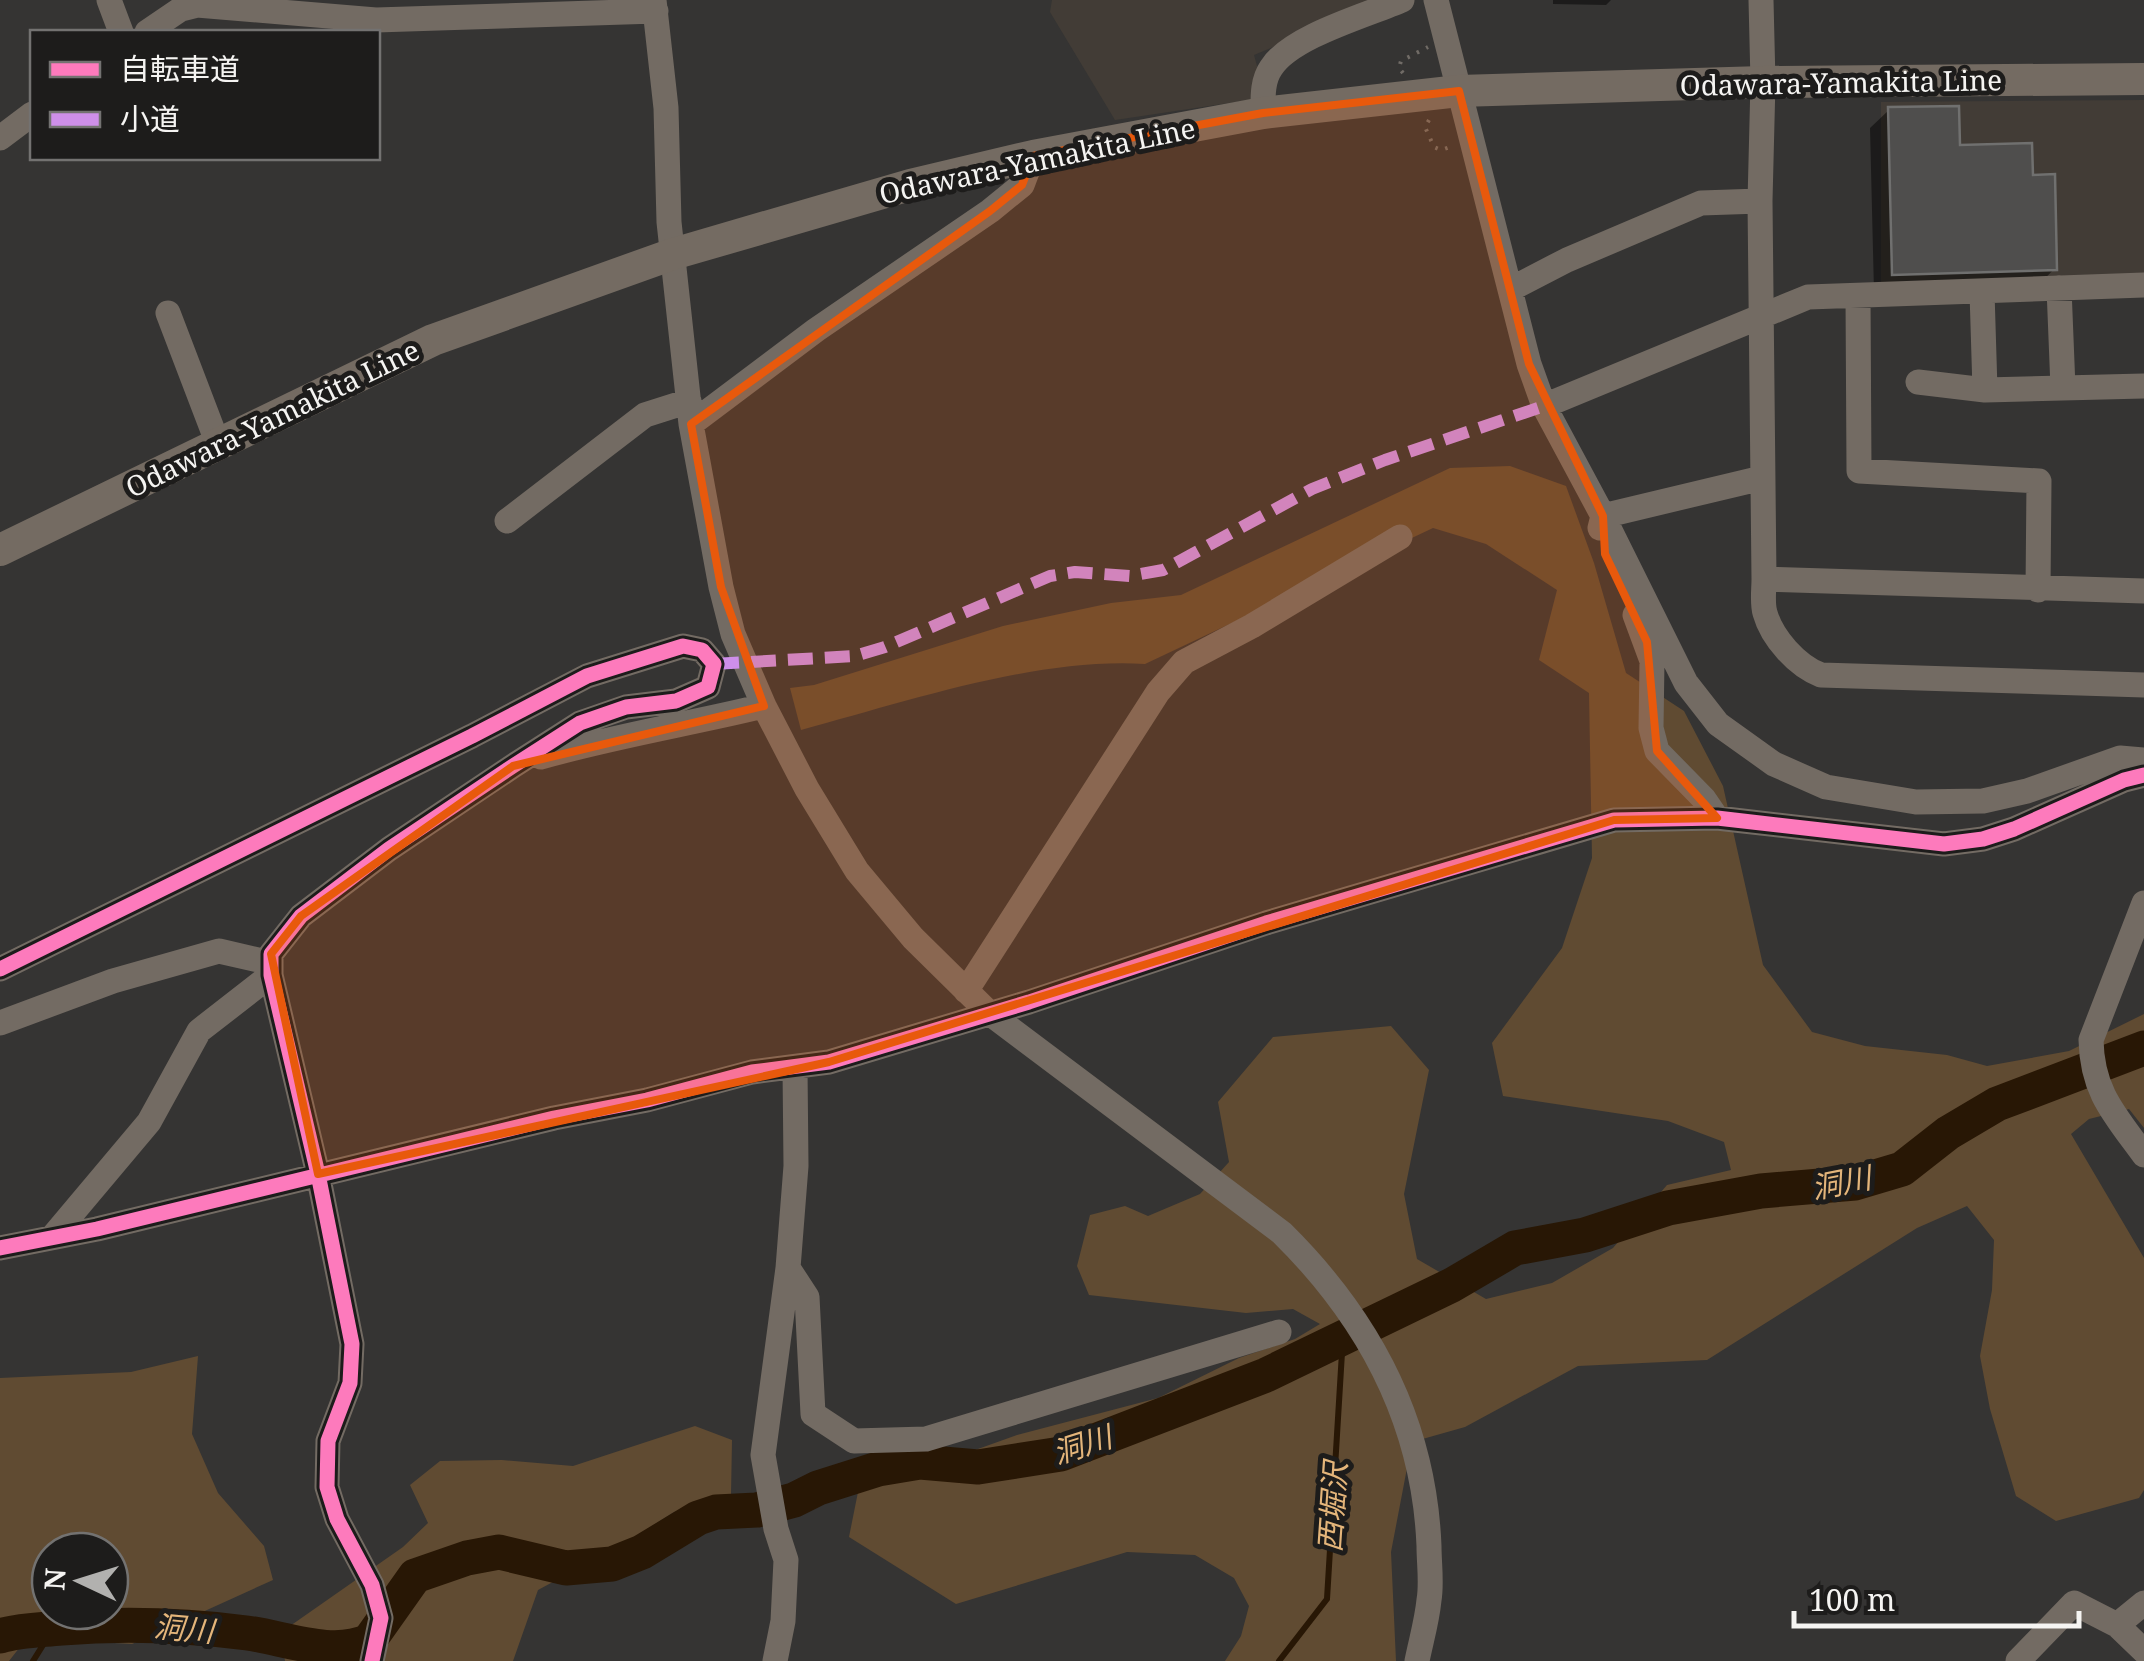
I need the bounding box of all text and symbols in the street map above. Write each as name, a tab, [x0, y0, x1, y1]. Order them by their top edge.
legend	[30, 30, 380, 160]
text: 自転車道	[120, 48, 240, 89]
street label: Odawara-Yamakita Line	[1680, 60, 2002, 104]
text: 小道	[120, 98, 180, 139]
street label: Odawara-Yamakita Line	[875, 108, 1199, 212]
street label: Odawara-Yamakita Line	[119, 330, 425, 506]
water label: 洞川	[1808, 1156, 1877, 1208]
water label: 洞川	[1047, 1414, 1120, 1473]
water label: 西堀沢	[1308, 1457, 1356, 1553]
north arrow	[30, 1531, 130, 1631]
scale bar	[1794, 1566, 2079, 1628]
text: N	[34, 1567, 74, 1592]
text: 100 m	[1809, 1579, 1895, 1620]
water label: 洞川	[152, 1605, 219, 1651]

